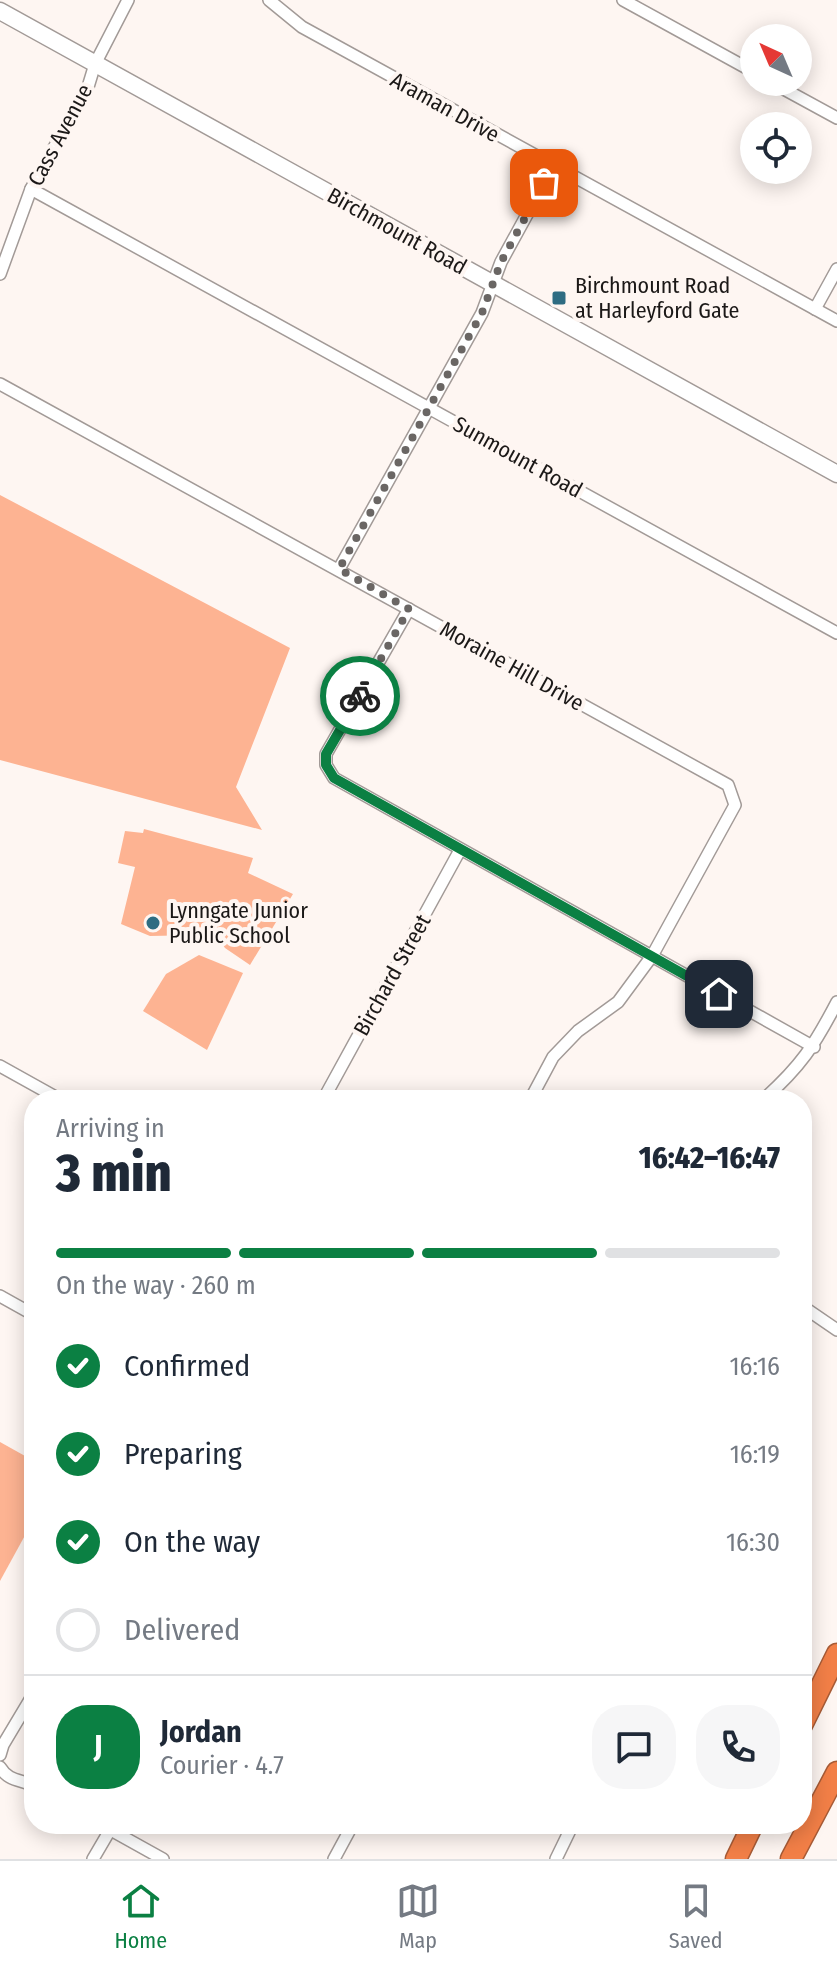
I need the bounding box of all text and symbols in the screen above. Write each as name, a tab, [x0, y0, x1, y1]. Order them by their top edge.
north arrow	[740, 24, 812, 96]
map controls	[740, 24, 812, 184]
street label: Araman Drive	[386, 66, 504, 148]
street label: Cass Avenue	[22, 79, 98, 191]
button: locate	[740, 112, 812, 184]
pin	[510, 149, 578, 217]
icon: bag	[522, 161, 566, 205]
street label: Birchmount Road	[323, 182, 471, 280]
place label: Birchmount Road at Harleyford Gate	[575, 272, 739, 324]
marker: Birchmount Road at Harleyford Gate	[550, 289, 568, 307]
street label: Sunmount Road	[449, 410, 587, 504]
street label: Moraine Hill Drive	[435, 615, 589, 717]
courier	[320, 656, 400, 736]
icon: bike	[338, 674, 382, 718]
place label: Lynngate Junior Public School	[169, 897, 308, 949]
street label: Birchard Street	[348, 909, 437, 1040]
marker: Lynngate Junior Public School	[144, 914, 162, 932]
pin	[685, 960, 753, 1028]
icon: home	[697, 972, 741, 1016]
text: Arriving in	[56, 1113, 165, 1144]
text: 16:42–16:47	[639, 1140, 780, 1176]
text: 3 min	[56, 1142, 172, 1205]
text: On the way · 260 m	[56, 1270, 256, 1301]
icon: check	[56, 1344, 100, 1388]
text: Confirmed	[124, 1348, 250, 1384]
text: 16:16	[729, 1351, 780, 1382]
icon: check	[56, 1432, 100, 1476]
text: Preparing	[124, 1436, 242, 1472]
text: 16:19	[730, 1439, 780, 1470]
icon: check	[56, 1520, 100, 1564]
text: On the way	[124, 1524, 260, 1560]
text: 16:30	[726, 1527, 780, 1558]
text: Delivered	[124, 1612, 240, 1648]
button: chat	[592, 1705, 676, 1789]
button: phone	[696, 1705, 780, 1789]
text: Jordan	[160, 1714, 242, 1750]
text: J	[94, 1729, 102, 1765]
text: Courier · 4.7	[160, 1750, 284, 1781]
tab: Home	[114, 1879, 167, 1954]
tab: Map	[396, 1879, 440, 1954]
tab: Saved	[669, 1879, 723, 1954]

